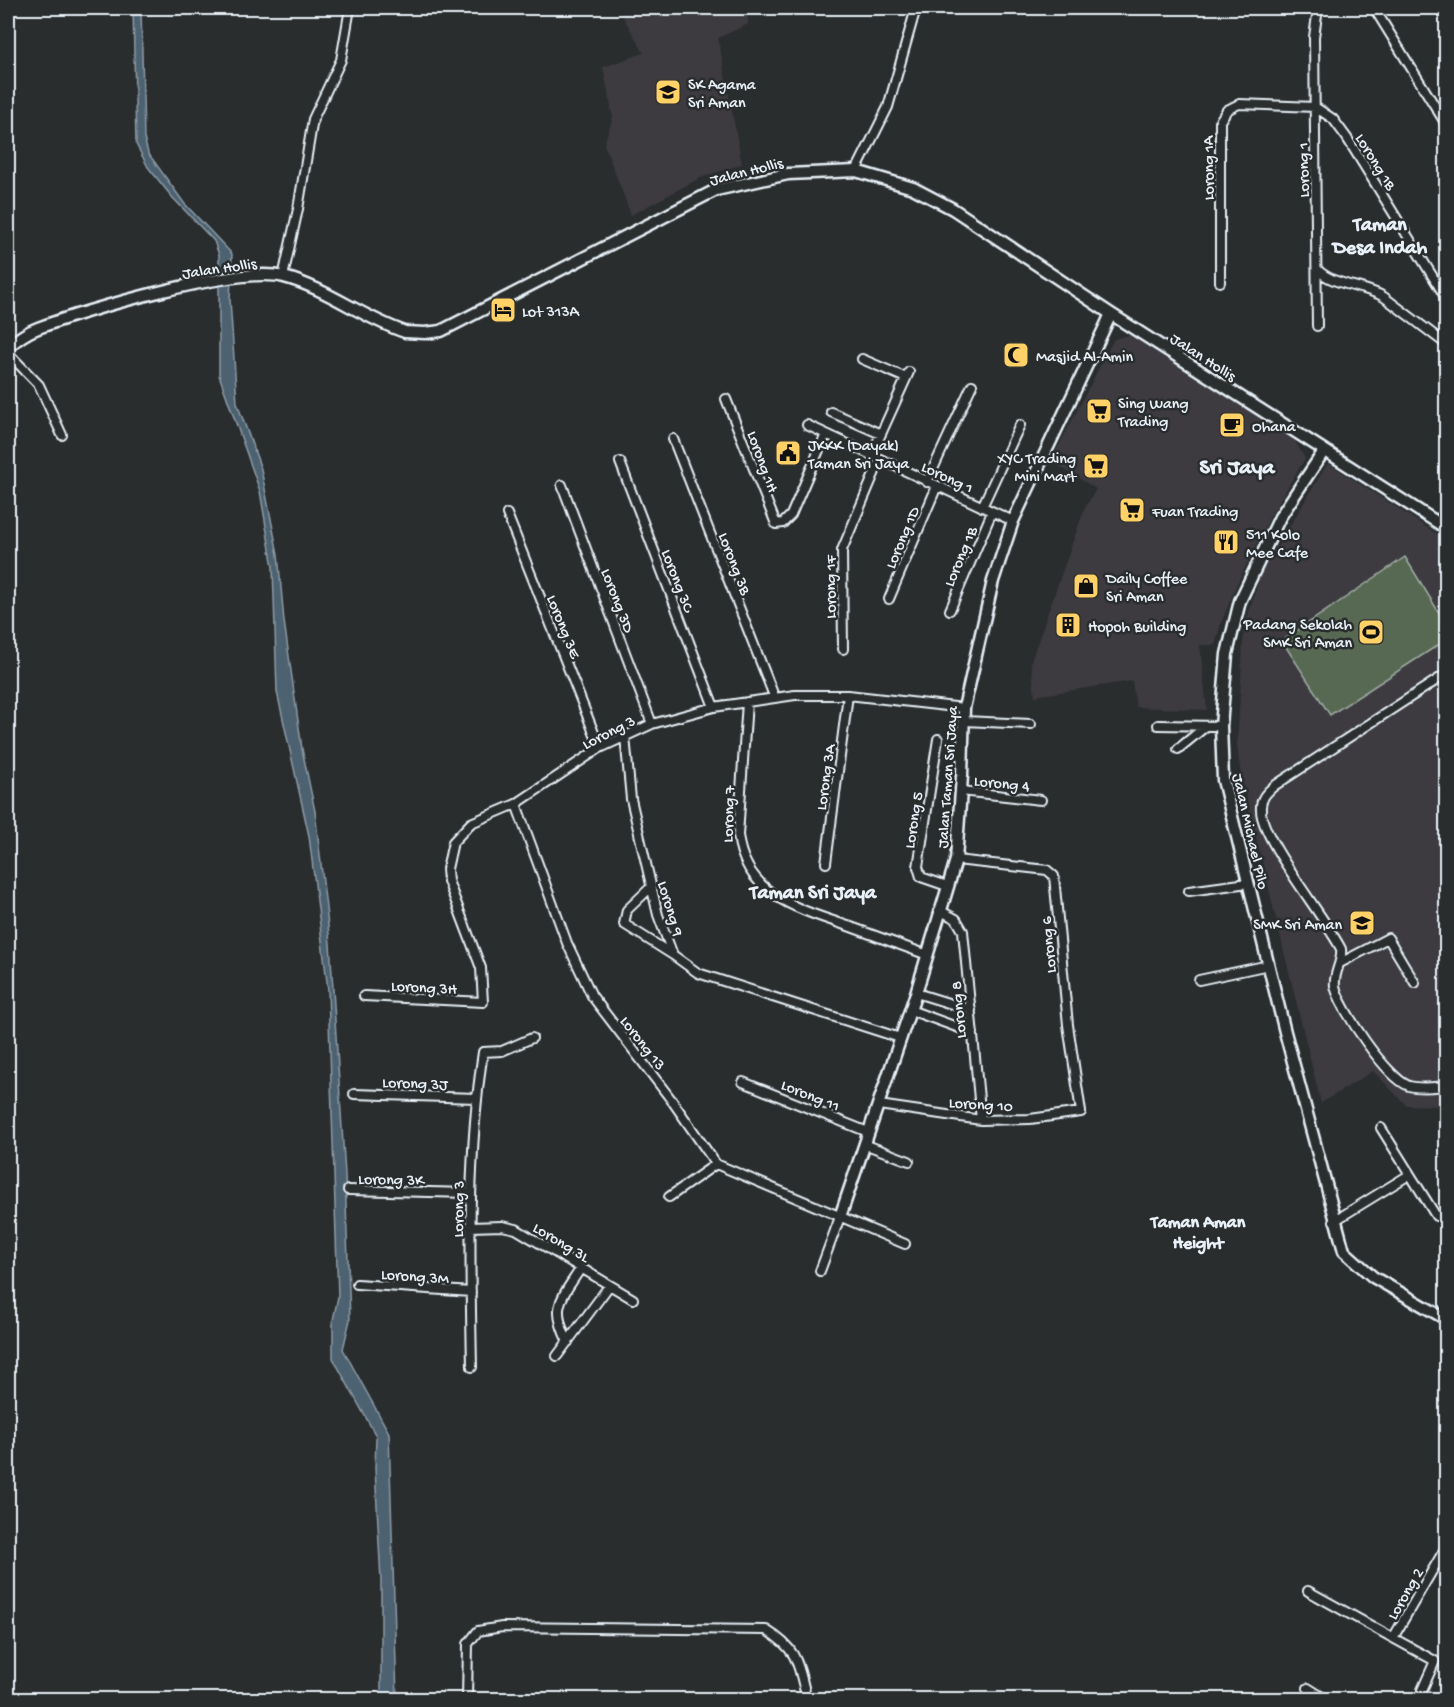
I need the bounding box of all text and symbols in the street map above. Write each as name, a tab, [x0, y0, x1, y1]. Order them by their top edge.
school or university icon: SK Agama Sri Aman	[653, 77, 683, 107]
place label: SK Agama Sri Aman	[688, 77, 757, 114]
street label: Lorong 1B	[1349, 131, 1399, 195]
street label: Lorong 1A	[1201, 134, 1220, 200]
street label: Lorong 1	[1296, 142, 1315, 198]
street label: Jalan Hollis	[708, 155, 787, 192]
district label: Taman Desa Indah	[1331, 215, 1427, 261]
street label: Jalan Hollis	[181, 256, 259, 285]
hotel icon: Lot 313A	[488, 295, 518, 325]
place label: Lot 313A	[522, 304, 581, 323]
street label: Jalan Hollis	[1165, 331, 1240, 388]
mosque icon: Masjid Al-Amin	[1001, 340, 1031, 370]
place label: Masjid Al-Amin	[1036, 349, 1133, 368]
supermarket icon: Sing Wang Trading	[1084, 396, 1114, 426]
place label: Sing Wang Trading	[1117, 396, 1189, 433]
cafe icon: Ohana	[1217, 410, 1247, 440]
place label: Ohana	[1252, 419, 1297, 438]
street label: Lorong 1H	[741, 429, 781, 496]
public building icon: JKKK (Dayak) Taman Sri Jaya	[773, 438, 803, 468]
place label: JKKK (Dayak) Taman Sri Jaya	[807, 438, 910, 475]
place label: XYC Trading Mini Mart	[996, 451, 1077, 488]
supermarket icon: XYC Trading Mini Mart	[1081, 451, 1111, 481]
district label: Sri Jaya	[1200, 456, 1276, 482]
street label: Lorong 1	[918, 459, 976, 499]
supermarket icon: Fuan Trading	[1117, 495, 1147, 525]
street label: Lorong 1D	[883, 504, 926, 572]
place label: Fuan Trading	[1151, 504, 1238, 523]
street label: Lorong 1B	[941, 524, 984, 590]
restaurant icon: 511 Kolo Mee Cafe	[1211, 527, 1241, 557]
place label: 511 Kolo Mee Cafe	[1246, 527, 1309, 564]
street label: Lorong 3B	[712, 530, 754, 599]
street label: Lorong 3C	[655, 547, 697, 617]
street label: Lorong 1F	[823, 555, 842, 619]
street label: Lorong 3D	[595, 566, 637, 637]
shop icon: Daily Coffee Sri Aman	[1071, 571, 1101, 601]
place label: Daily Coffee Sri Aman	[1105, 571, 1188, 608]
street label: Lorong 3E	[540, 593, 583, 663]
building icon: Hopoh Building	[1053, 610, 1083, 640]
place label: Padang Sekolah SMK Sri Aman	[1242, 617, 1352, 654]
sports icon: Padang Sekolah SMK Sri Aman	[1356, 617, 1386, 647]
place label: Hopoh Building	[1088, 619, 1186, 638]
street label: Jalan Taman Sri Jaya	[935, 704, 964, 849]
street label: Lorong 3	[580, 713, 639, 756]
street label: Lorong 3A	[813, 742, 842, 812]
street label: Jalan Michael Pilo	[1226, 772, 1271, 892]
street label: Lorong 4	[973, 773, 1031, 798]
street label: Lorong 7	[720, 785, 741, 843]
street label: Lorong 5	[902, 791, 929, 850]
street label: Lorong 9	[651, 879, 686, 939]
district label: Taman Sri Jaya	[748, 883, 877, 906]
school or university icon: SMK Sri Aman	[1347, 908, 1377, 938]
street label: Lorong 6	[1038, 915, 1062, 974]
place label: SMK Sri Aman	[1253, 917, 1342, 936]
street label: Lorong 3H	[390, 978, 458, 1001]
street label: Lorong 8	[949, 980, 972, 1039]
street label: Lorong 13	[614, 1013, 668, 1075]
street label: Lorong 3J	[382, 1075, 449, 1096]
street label: Lorong 11	[778, 1077, 842, 1118]
street label: Lorong 10	[948, 1095, 1013, 1118]
street label: Lorong 3K	[358, 1171, 426, 1192]
street label: Lorong 3	[451, 1180, 470, 1238]
district label: Taman Aman Height	[1149, 1213, 1246, 1255]
street label: Lorong 3L	[528, 1220, 593, 1269]
street label: Lorong 3M	[380, 1267, 450, 1290]
street label: Lorong 2	[1385, 1565, 1429, 1624]

